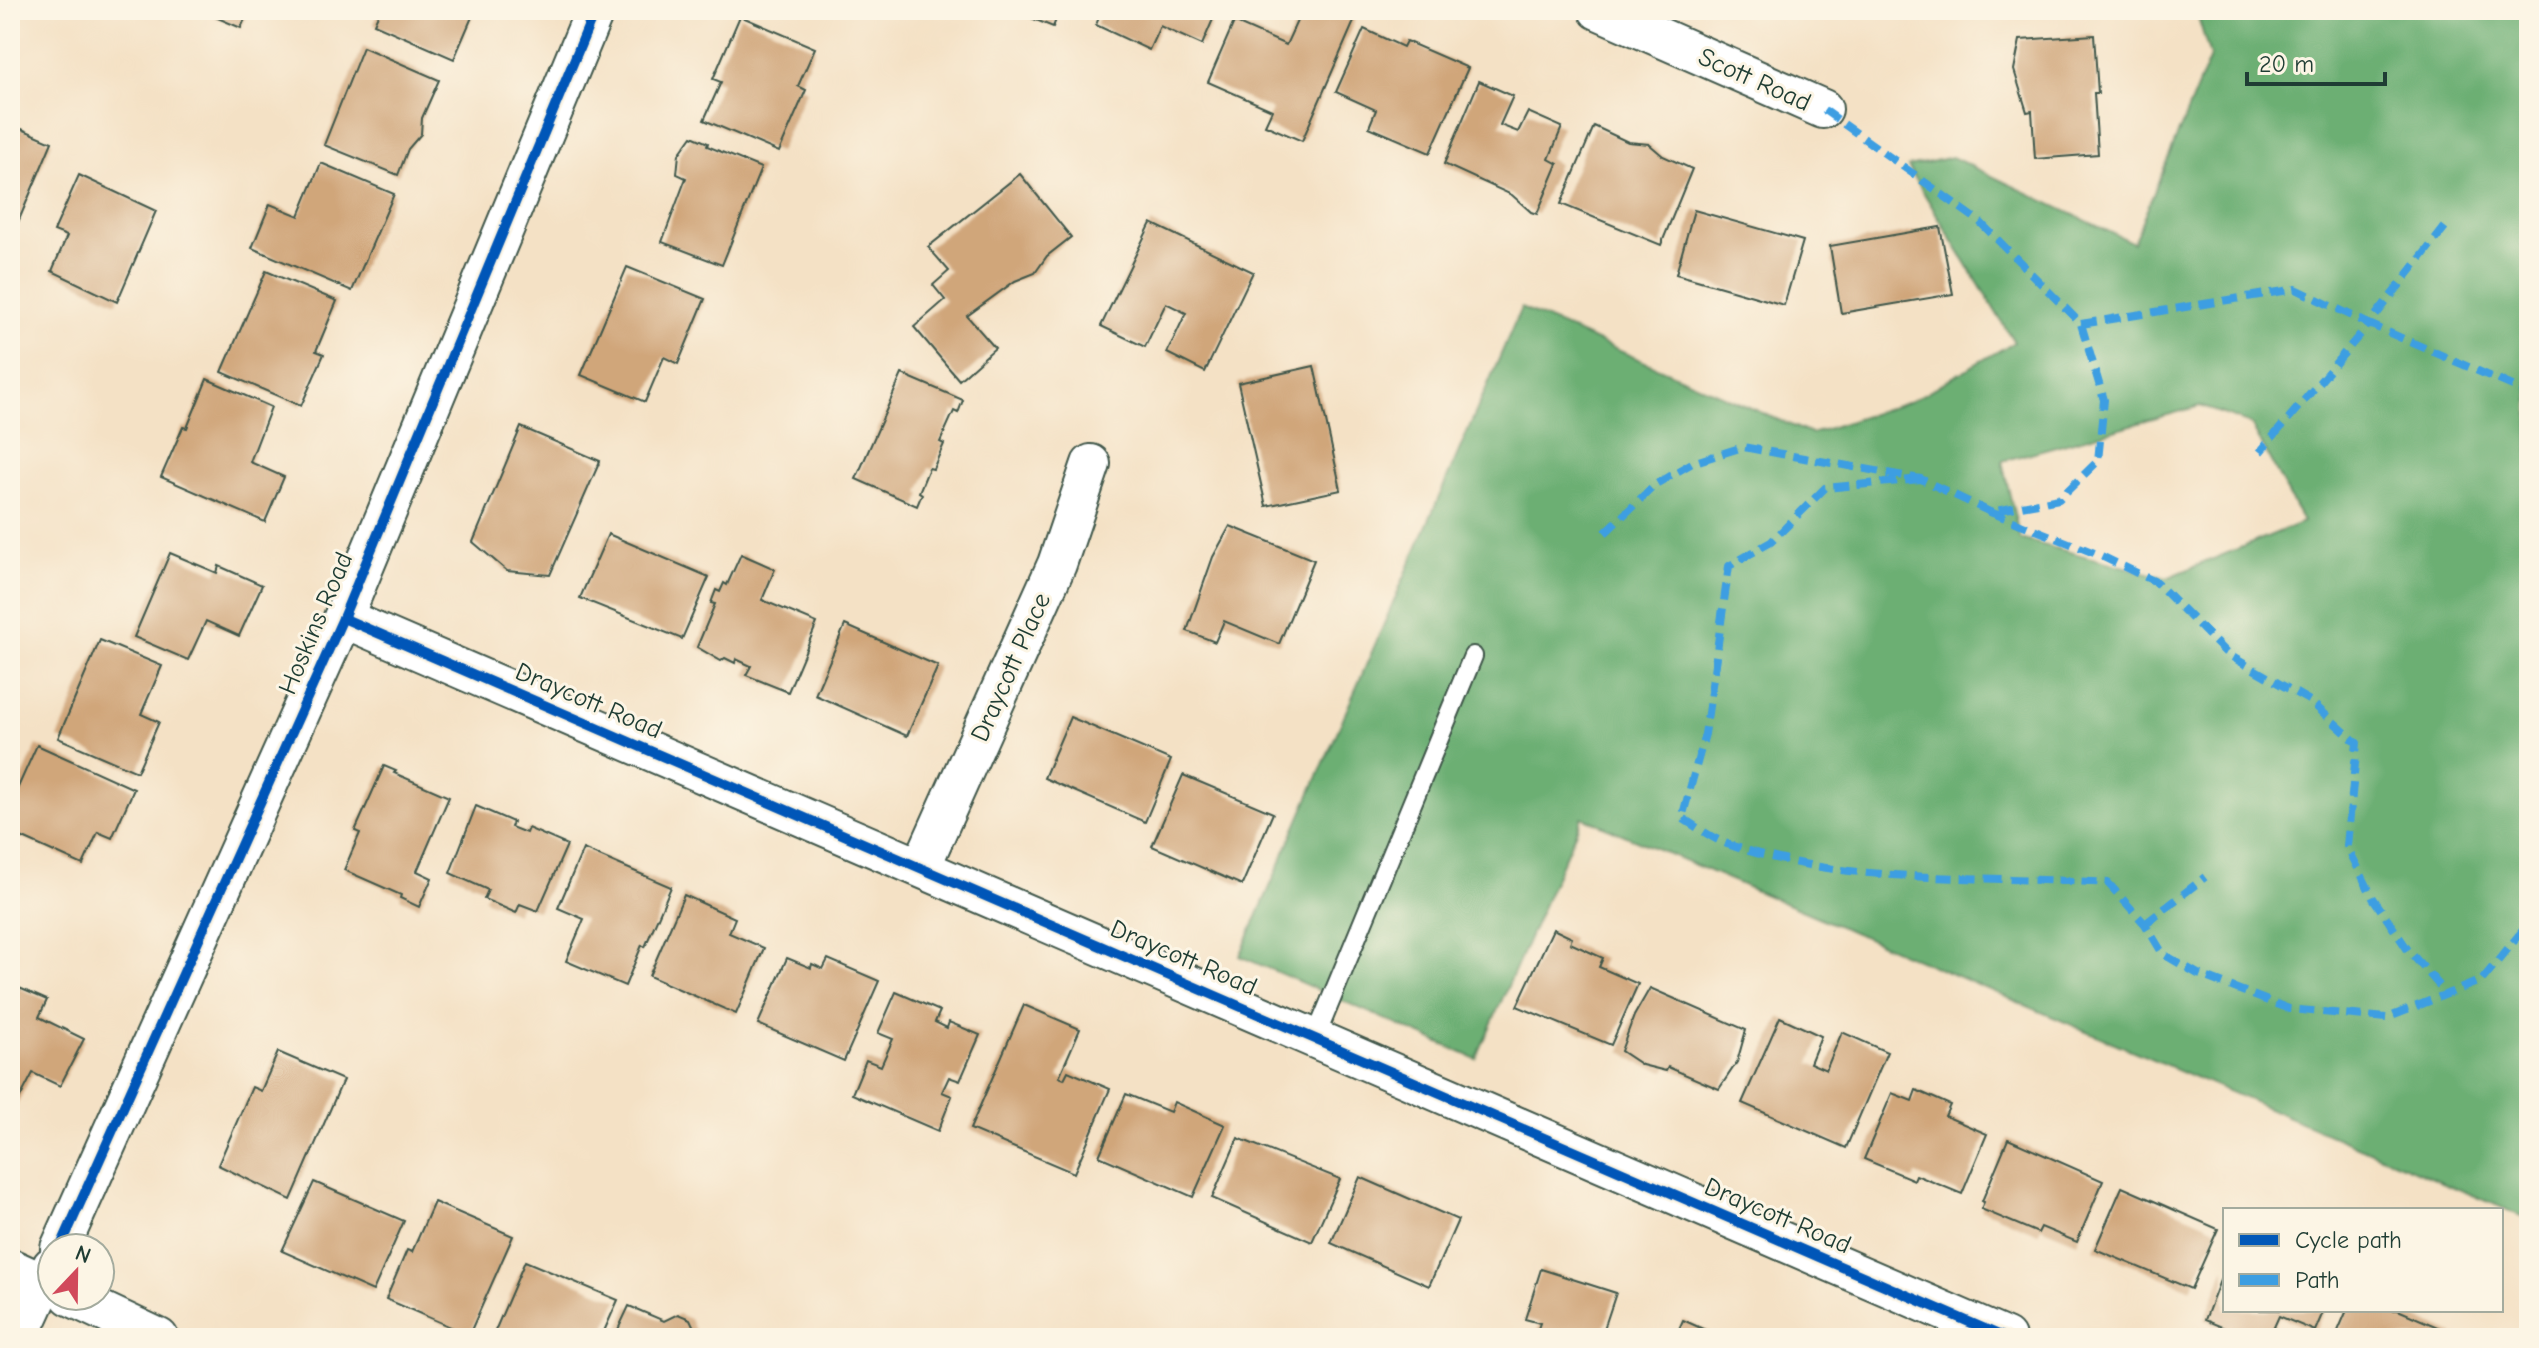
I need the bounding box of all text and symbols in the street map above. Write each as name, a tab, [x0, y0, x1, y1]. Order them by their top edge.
scale bar	[2247, 36, 2385, 86]
street label: Scott Road	[1694, 42, 1816, 118]
text: 20 m	[2259, 50, 2314, 78]
street label: Hoskins Road	[272, 548, 359, 699]
street label: Draycott Place	[965, 588, 1057, 746]
street label: Draycott Road	[511, 657, 667, 745]
street label: Draycott Road	[1106, 914, 1262, 1002]
street label: Draycott Road	[1700, 1172, 1856, 1260]
legend	[2223, 1208, 2503, 1312]
text: Cycle path	[2295, 1226, 2402, 1254]
north arrow	[36, 1232, 116, 1312]
text: N	[72, 1240, 95, 1269]
text: Path	[2295, 1266, 2340, 1294]

